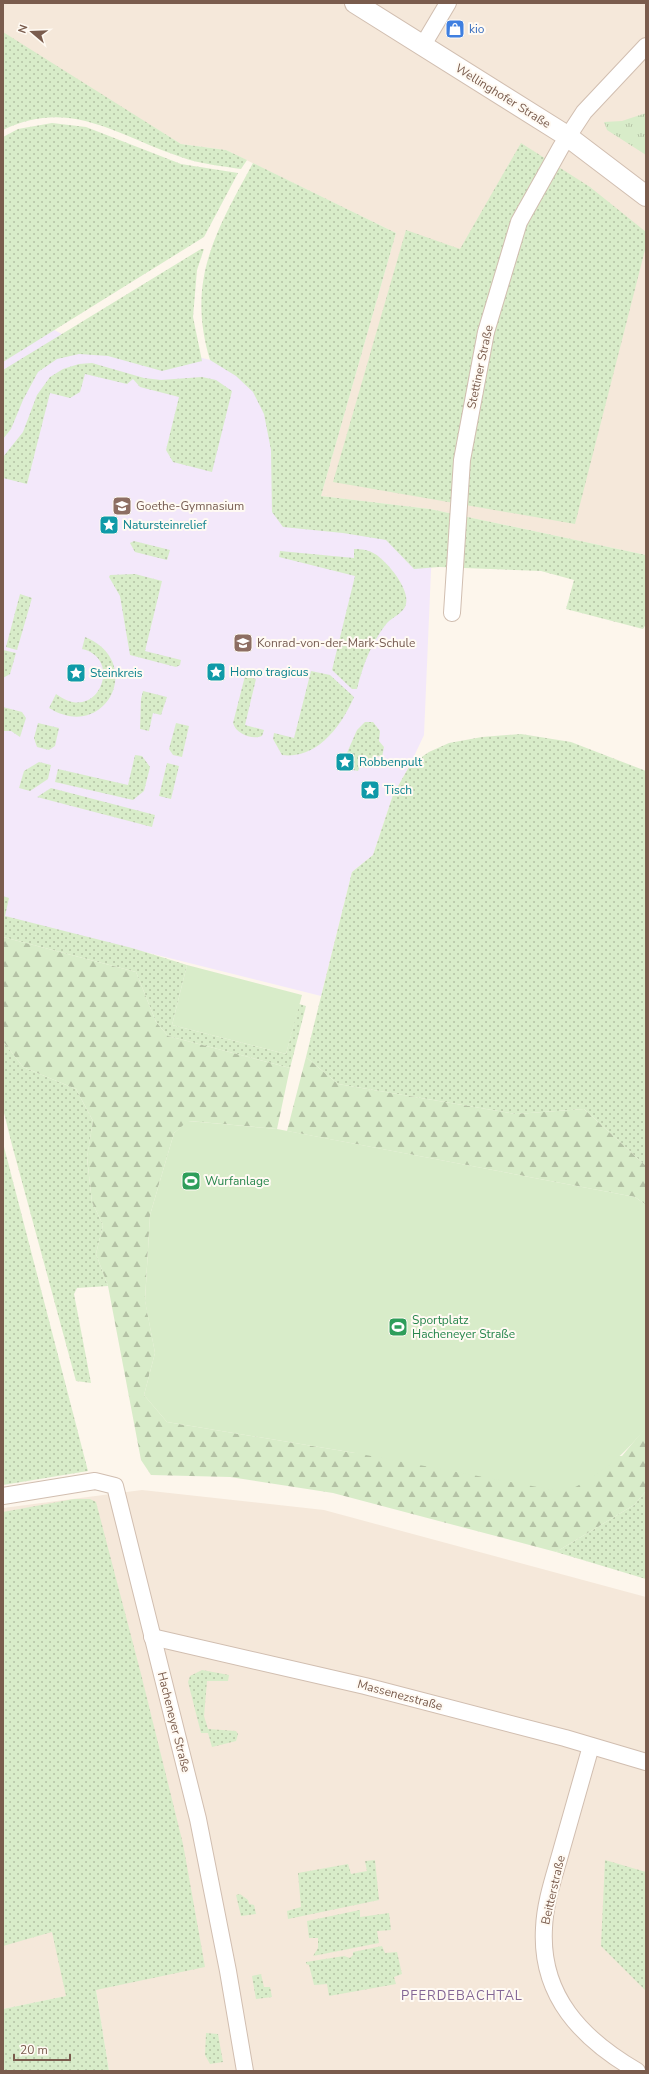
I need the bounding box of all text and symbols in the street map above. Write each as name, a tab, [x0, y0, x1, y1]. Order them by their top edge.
north arrow	[12, 12, 52, 52]
shop icon: kio	[444, 18, 466, 40]
place label: kio	[469, 21, 485, 37]
text: N	[15, 23, 31, 35]
street label: Wellinghofer Straße	[452, 60, 554, 132]
street label: Stettiner Straße	[463, 324, 497, 410]
school or university icon: Goethe-Gymnasium	[111, 495, 133, 517]
place label: Goethe-Gymnasium	[136, 498, 244, 514]
place icon: Natursteinrelief	[98, 514, 120, 536]
place label: Natursteinrelief	[123, 517, 208, 533]
school or university icon: Konrad-von-der-Mark-Schule	[232, 632, 254, 654]
place label: Konrad-von-der-Mark-Schule	[257, 635, 415, 651]
place icon: Homo tragicus	[205, 661, 227, 683]
place icon: Steinkreis	[65, 662, 87, 684]
place label: Homo tragicus	[230, 664, 309, 680]
place label: Steinkreis	[90, 665, 143, 681]
place icon: Robbenpult	[334, 751, 356, 773]
place label: Robbenpult	[359, 754, 423, 770]
place icon: Tisch	[359, 779, 381, 801]
place label: Tisch	[384, 782, 412, 798]
sports icon: Wurfanlage	[180, 1170, 202, 1192]
place label: Wurfanlage	[205, 1173, 269, 1189]
place label: Sportplatz Hacheneyer Straße	[412, 1312, 515, 1342]
sports icon: Sportplatz Hacheneyer Straße	[387, 1316, 409, 1338]
street label: Hacheneyer Straße	[154, 1670, 194, 1774]
street label: Massenezstraße	[356, 1676, 444, 1714]
street label: Beitterstraße	[537, 1854, 569, 1926]
district label: PFERDEBACHTAL	[401, 1987, 523, 2005]
scale bar	[14, 2036, 70, 2062]
text: 20 m	[20, 2042, 48, 2058]

